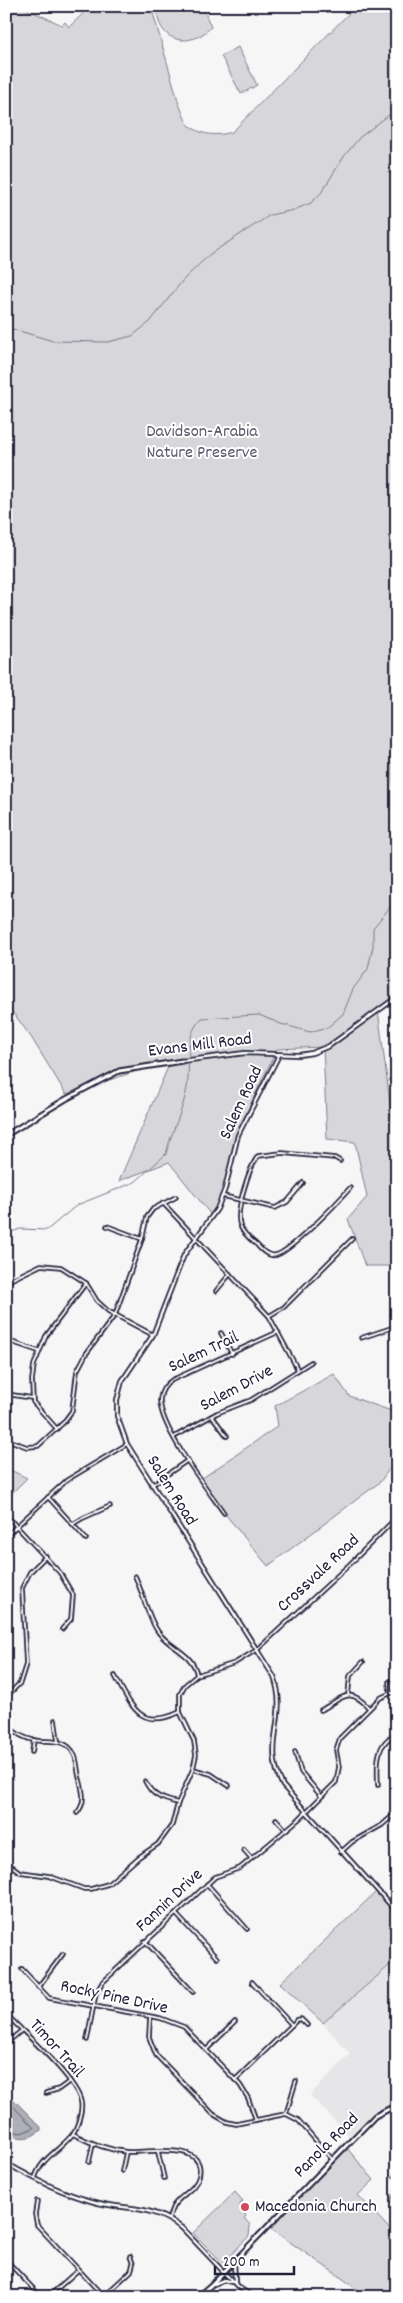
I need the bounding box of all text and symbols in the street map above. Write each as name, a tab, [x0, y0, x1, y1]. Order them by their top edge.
park label: Davidson-Arabia Nature Preserve	[146, 420, 258, 466]
street label: Evans Mill Road	[147, 1027, 253, 1065]
street label: Salem Road	[214, 1062, 270, 1144]
street label: Salem Trail	[165, 1326, 244, 1380]
street label: Salem Drive	[196, 1359, 278, 1419]
street label: Salem Road	[140, 1451, 202, 1531]
street label: Crossvale Road	[272, 1529, 366, 1619]
street label: Fannin Drive	[131, 1863, 209, 1939]
street label: Rocky Pine Drive	[58, 1974, 170, 2022]
street label: Timor Trail	[23, 2014, 90, 2084]
street label: Panola Road	[289, 2108, 365, 2184]
place label: Macedonia Church	[255, 2195, 377, 2220]
marker: Macedonia Church	[239, 2201, 251, 2213]
scale bar	[215, 2243, 294, 2275]
text: 200 m	[223, 2252, 260, 2274]

